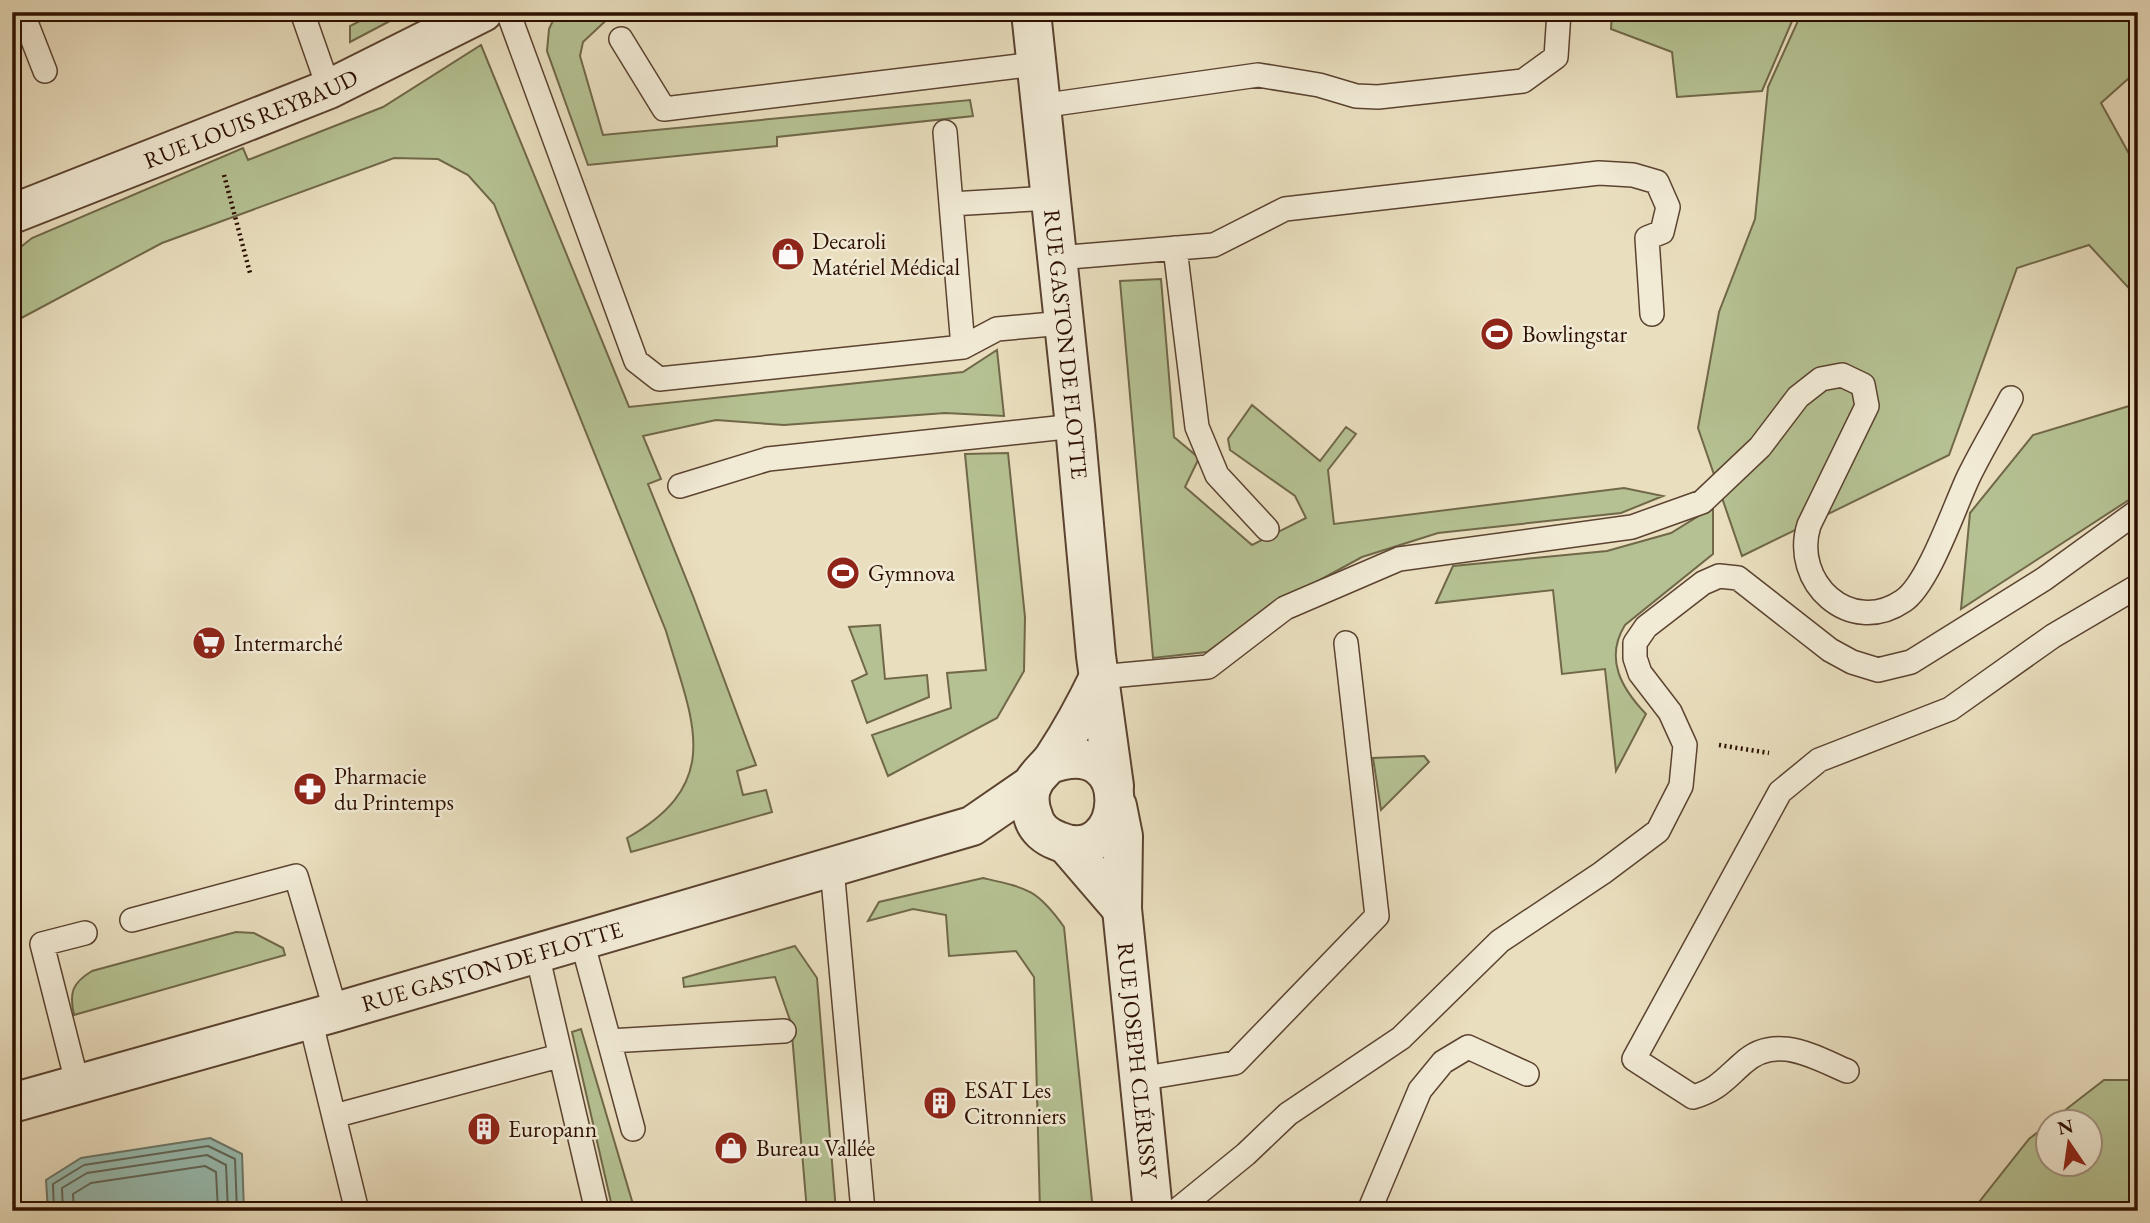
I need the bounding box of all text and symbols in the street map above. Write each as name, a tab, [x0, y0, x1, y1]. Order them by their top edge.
street label: RUE LOUIS REYBAUD	[139, 62, 363, 176]
street label: RUE GASTON DE FLOTTE	[1037, 208, 1095, 480]
place label: Decaroli Matériel Médical	[812, 226, 961, 282]
shop icon: Decaroli Matériel Médical	[769, 235, 807, 273]
sports icon: Bowlingstar	[1478, 315, 1516, 353]
place label: Bowlingstar	[1522, 319, 1627, 349]
sports icon: Gymnova	[824, 554, 862, 592]
place label: Gymnova	[868, 558, 956, 588]
supermarket icon: Intermarché	[190, 624, 228, 662]
place label: Intermarché	[234, 628, 343, 658]
place label: Pharmacie du Printemps	[334, 761, 454, 817]
pharmacy icon: Pharmacie du Printemps	[291, 770, 329, 808]
street label: RUE GASTON DE FLOTTE	[358, 914, 626, 1019]
street label: RUE JOSEPH CLÉRISSY	[1111, 941, 1165, 1182]
place label: ESAT Les Citronniers	[964, 1075, 1066, 1131]
building icon: ESAT Les Citronniers	[921, 1084, 959, 1122]
north arrow	[2035, 1108, 2104, 1178]
building icon: Europann	[465, 1110, 503, 1148]
text: N	[2055, 1113, 2076, 1141]
place label: Europann	[508, 1114, 597, 1144]
shop icon: Bureau Vallée	[712, 1129, 750, 1167]
place label: Bureau Vallée	[756, 1133, 875, 1163]

